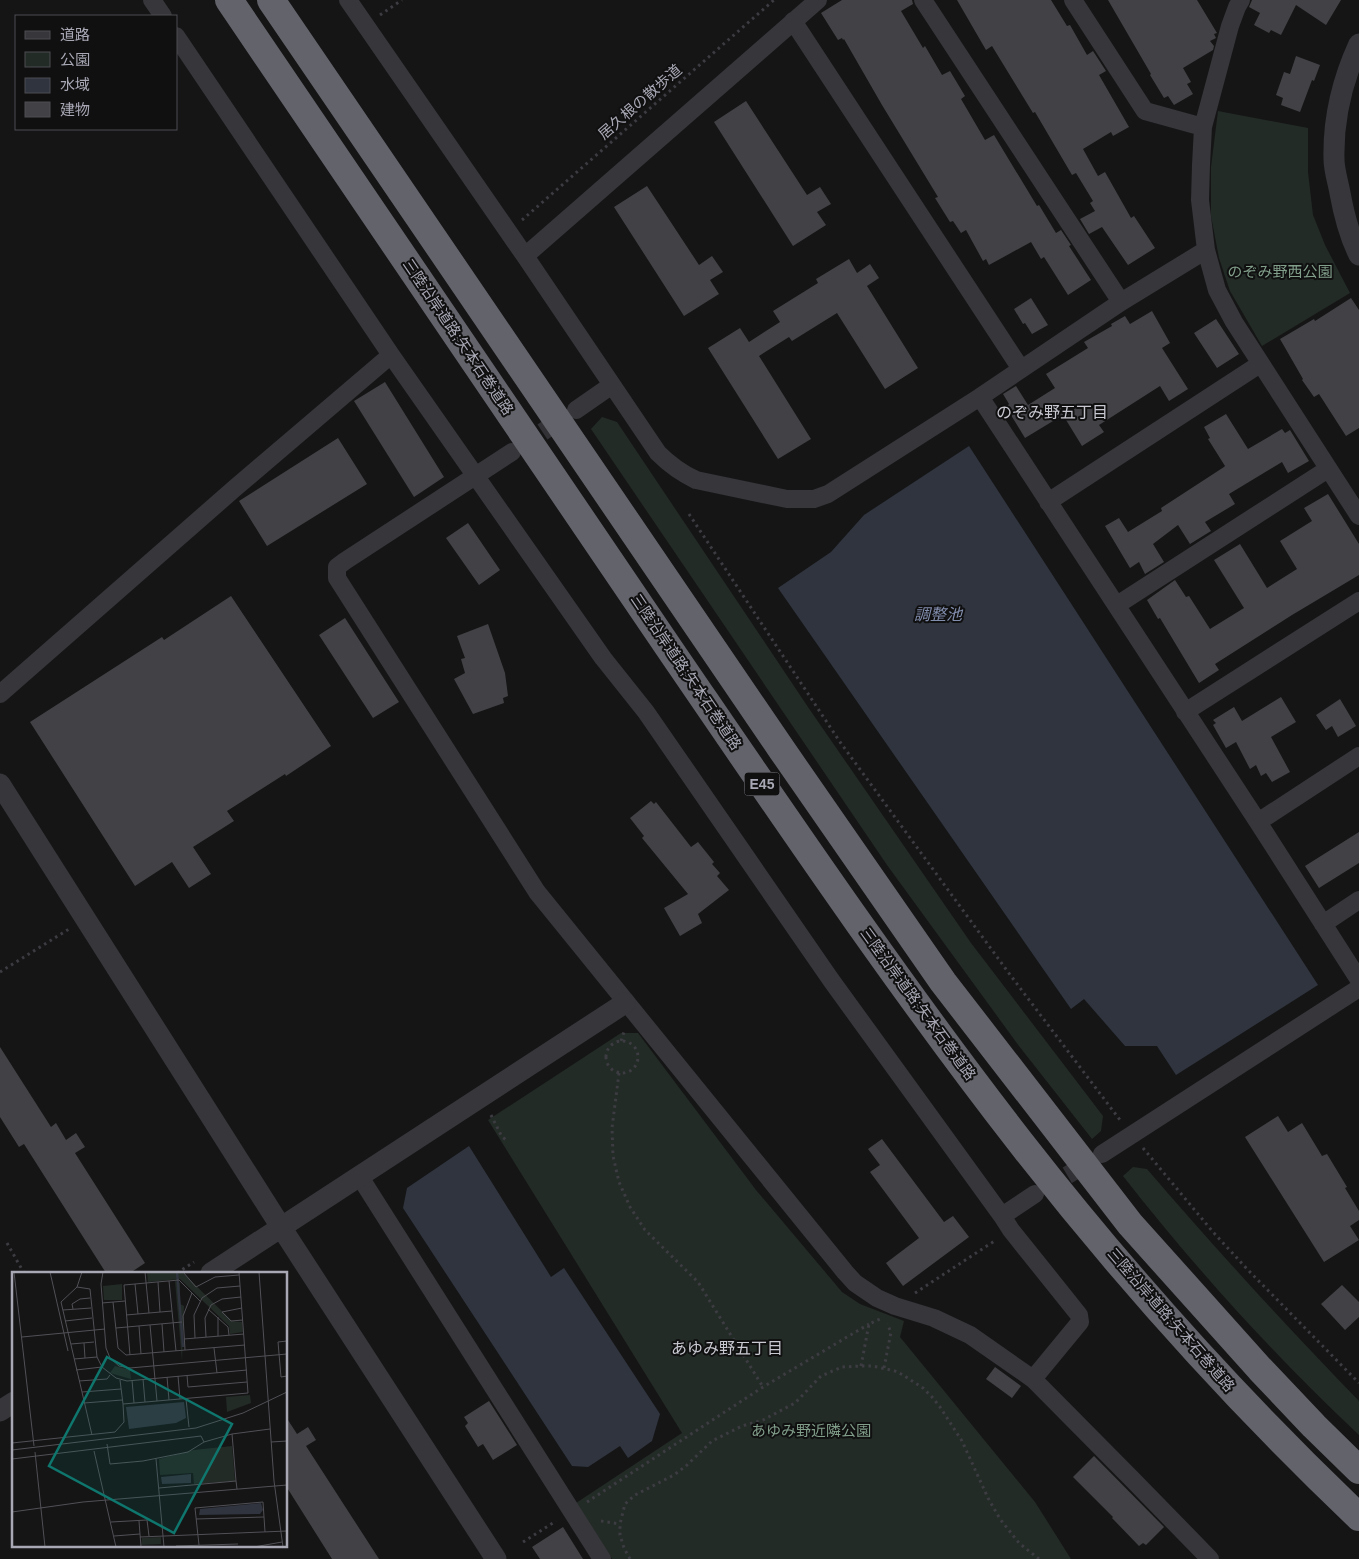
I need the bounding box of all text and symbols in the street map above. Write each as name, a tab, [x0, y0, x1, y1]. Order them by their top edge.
legend	[15, 15, 178, 130]
text: 道路	[60, 26, 90, 43]
text: 公園	[60, 51, 90, 68]
street label: 居久根の散歩道	[594, 61, 685, 142]
text: 水域	[60, 76, 90, 93]
text: 建物	[60, 101, 90, 118]
street label: 三陸沿岸道路;矢本石巻道路	[400, 256, 517, 418]
park label: のぞみ野西公園	[1227, 263, 1333, 280]
district label: のぞみ野五丁目	[996, 404, 1108, 421]
street label: 三陸沿岸道路;矢本石巻道路	[628, 591, 745, 753]
water label: 調整池	[914, 606, 964, 623]
road number: E45	[744, 772, 780, 796]
street label: 三陸沿岸道路;矢本石巻道路	[857, 924, 979, 1083]
street label: 三陸沿岸道路;矢本石巻道路	[1105, 1245, 1238, 1395]
inset map	[12, 1272, 288, 1546]
district label: あゆみ野五丁目	[671, 1340, 783, 1357]
park label: あゆみ野近隣公園	[751, 1422, 871, 1439]

